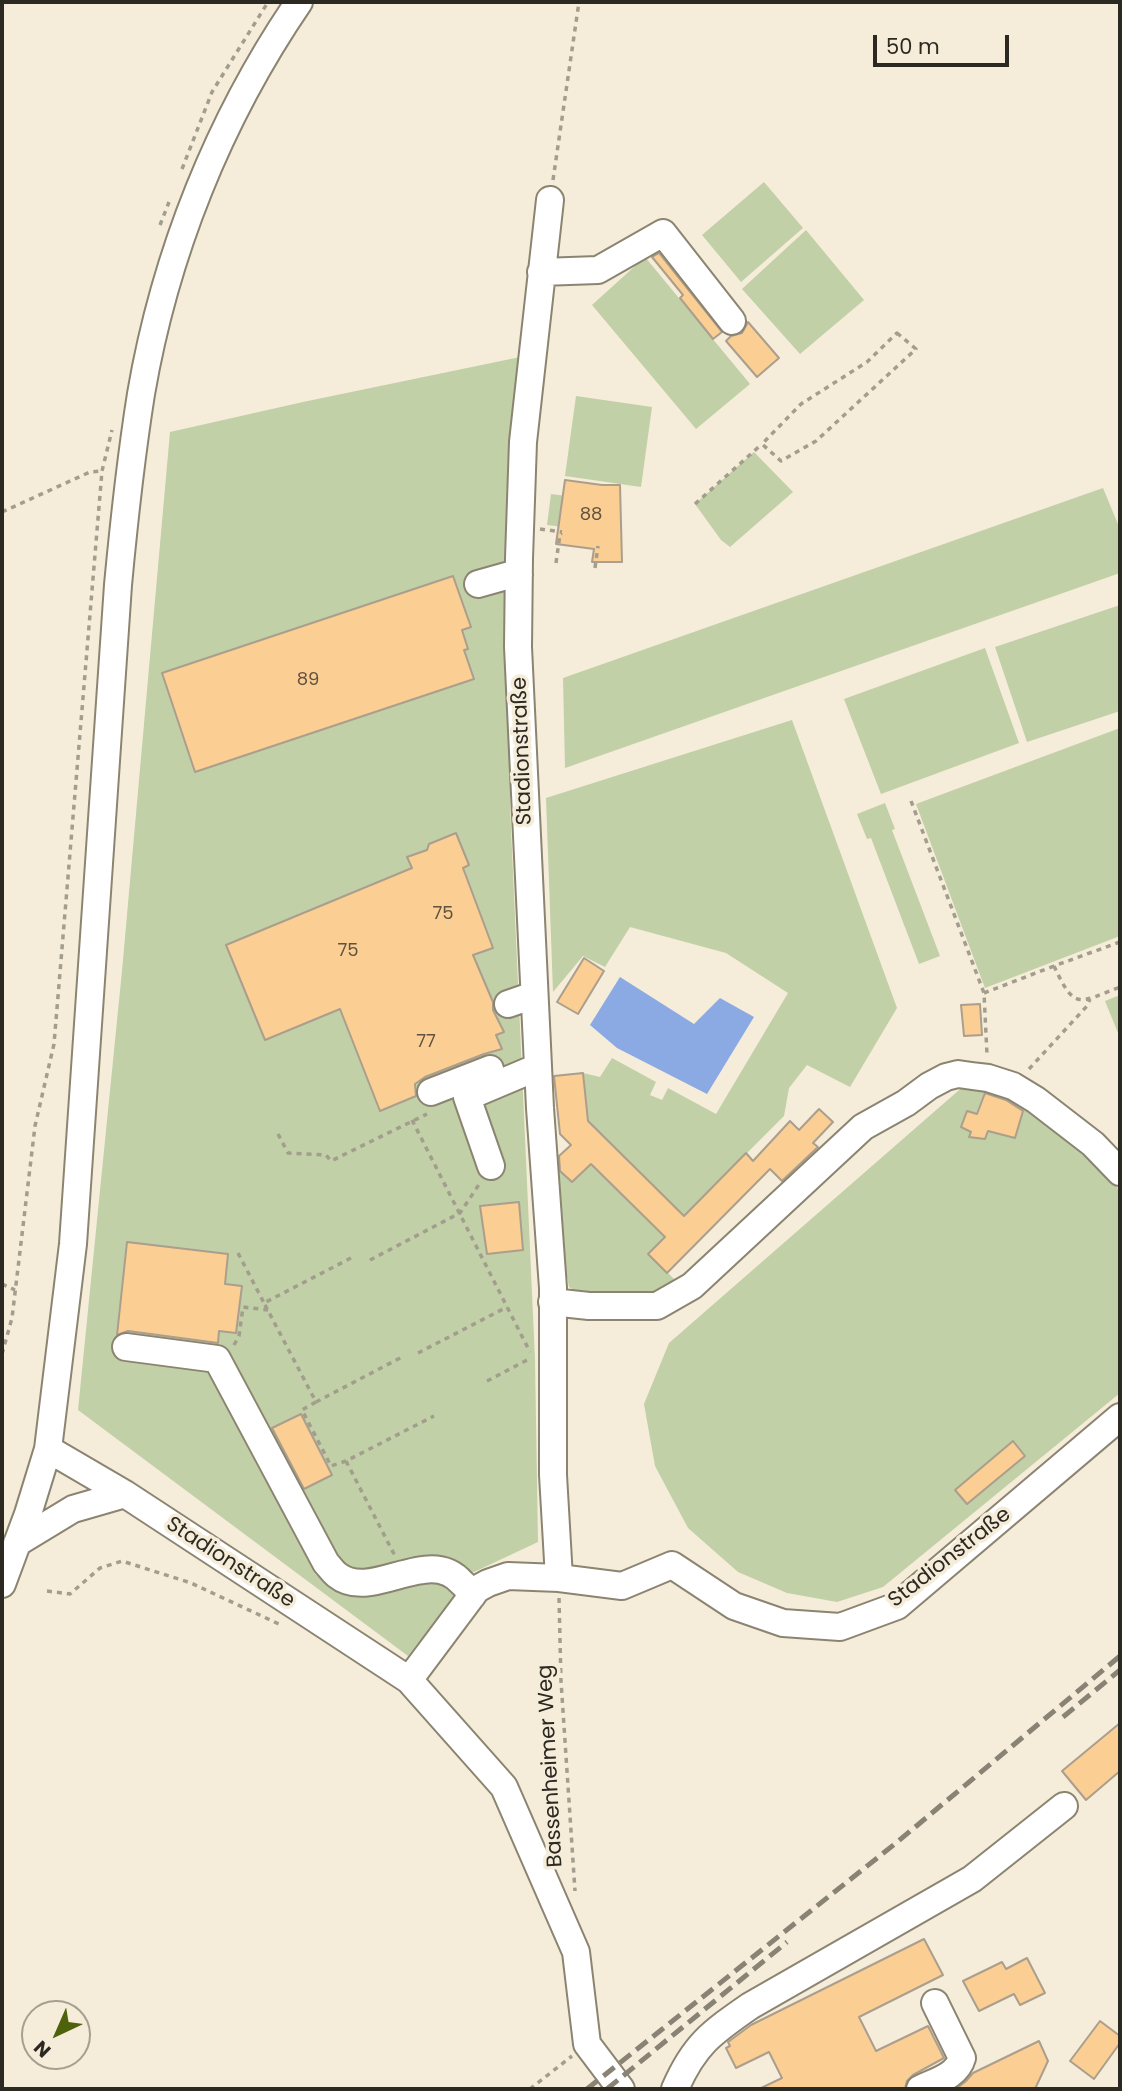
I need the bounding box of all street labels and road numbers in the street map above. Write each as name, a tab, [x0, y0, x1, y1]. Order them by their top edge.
street label: Stadionstraße	[508, 676, 538, 826]
street label: Stadionstraße	[884, 1502, 1016, 1614]
street label: Stadionstraße	[161, 1512, 299, 1614]
street label: Bassenheimer Weg	[533, 1664, 569, 1868]

